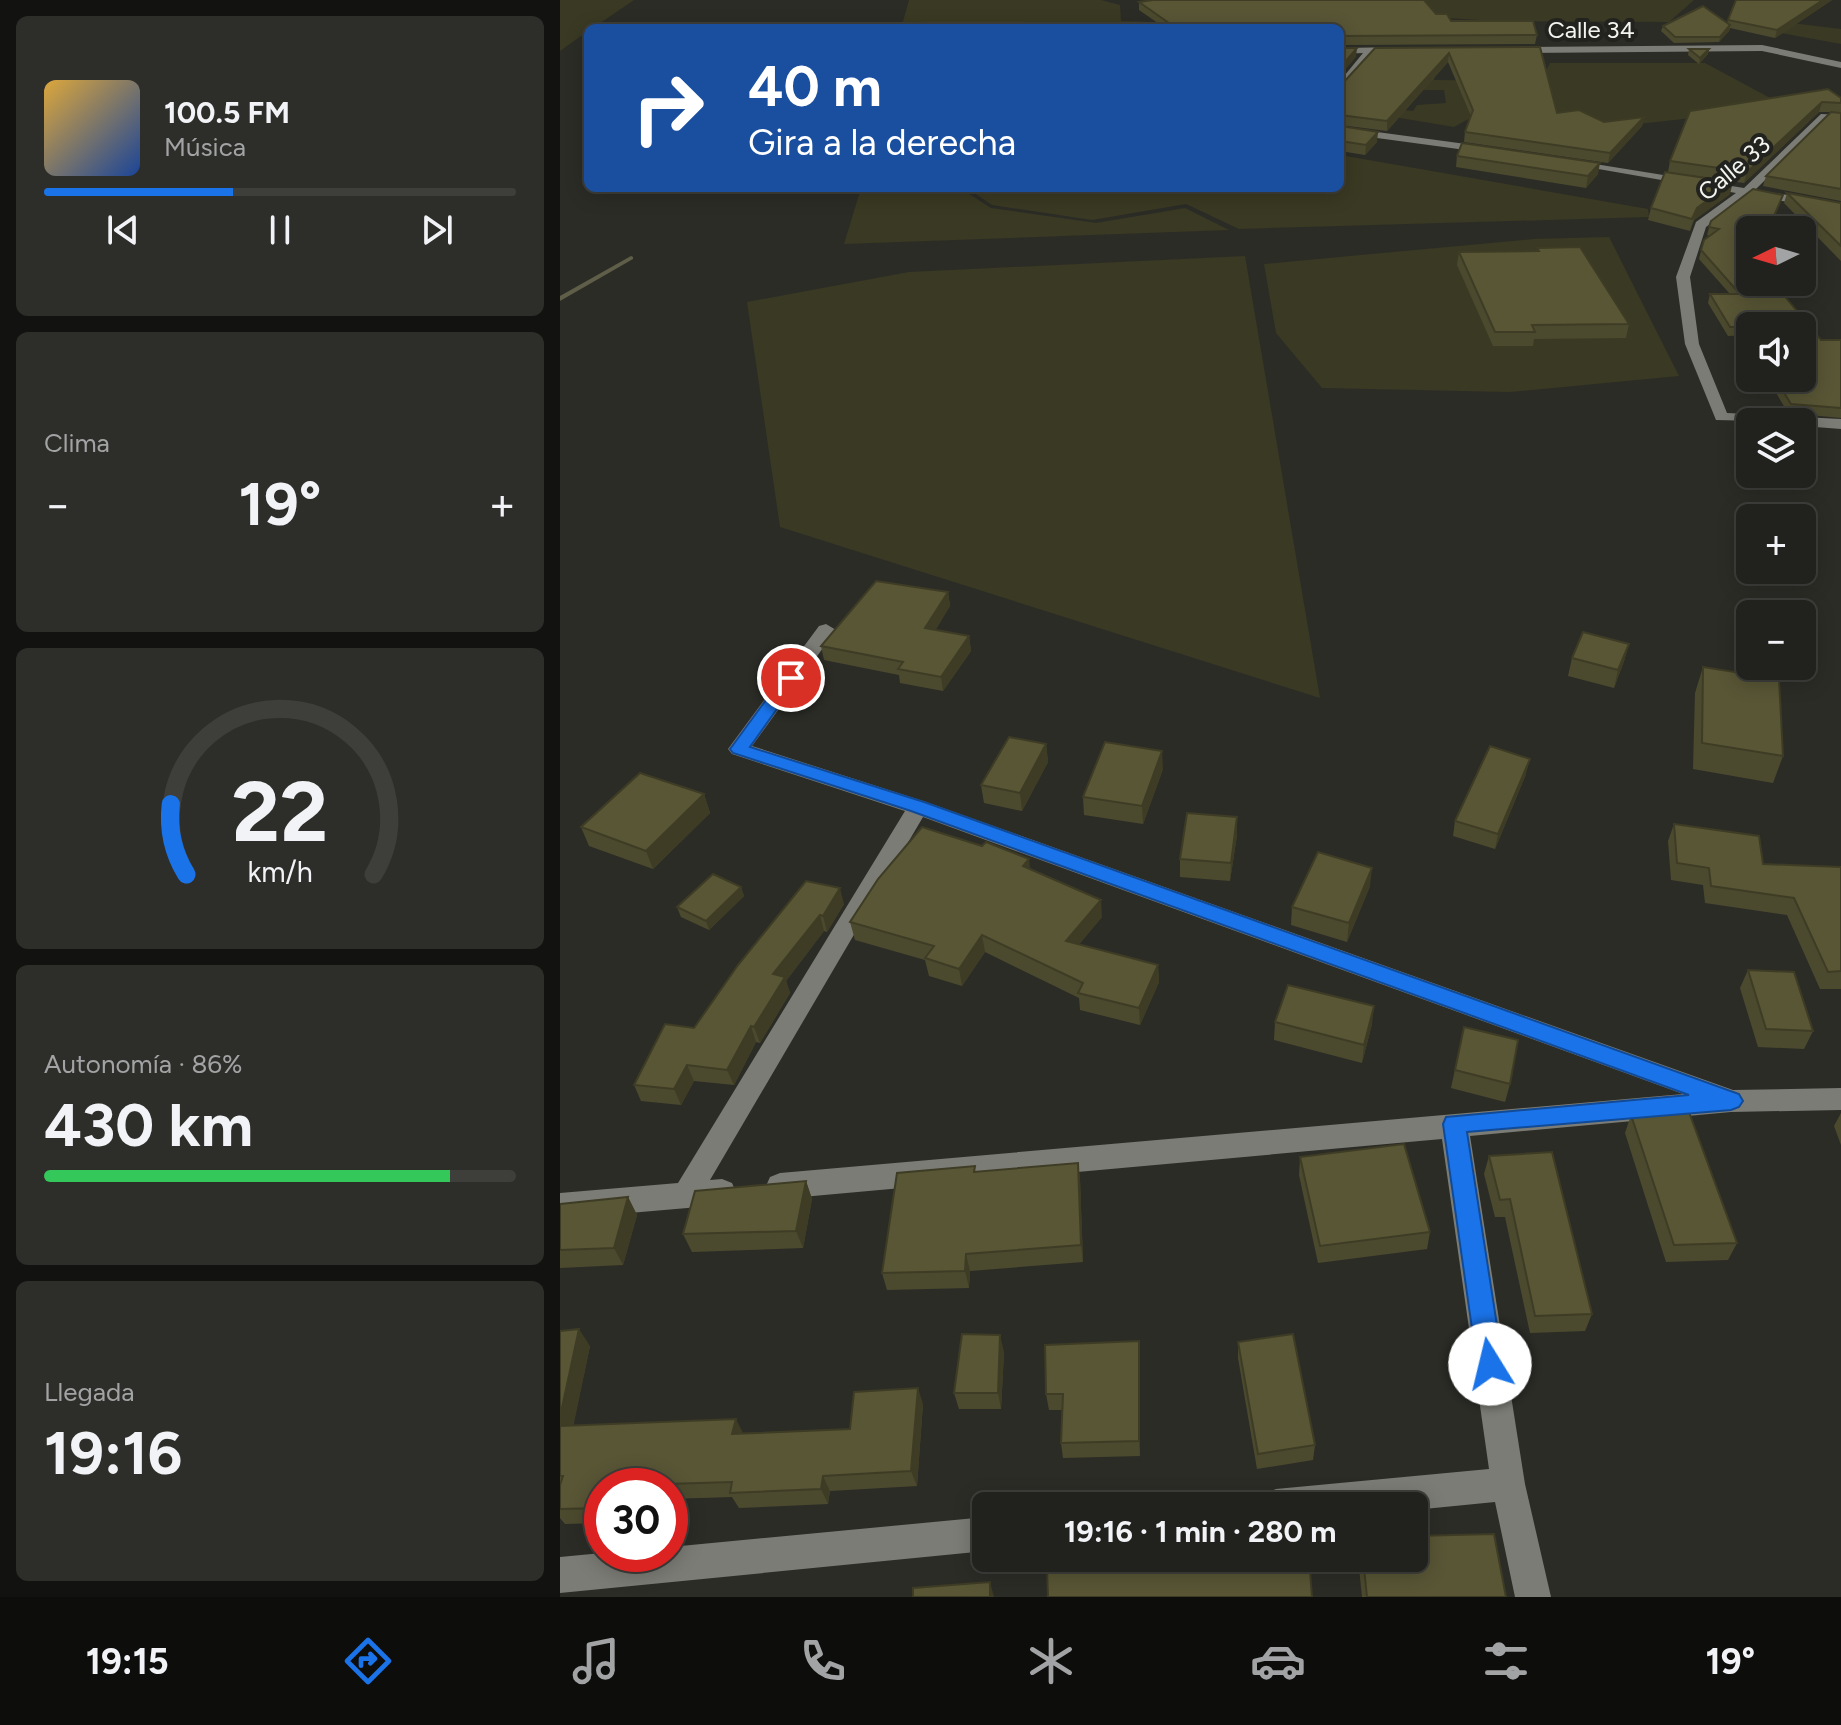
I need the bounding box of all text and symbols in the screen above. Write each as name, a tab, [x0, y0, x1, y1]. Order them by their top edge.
street label: Calle 34	[1547, 15, 1635, 44]
text: 40 m	[748, 53, 882, 120]
icon: right	[616, 56, 720, 160]
text: 100.5 FM	[164, 94, 290, 131]
text: Gira a la derecha	[748, 121, 1016, 164]
street label: Calle 33	[1692, 129, 1776, 207]
text: Música	[164, 131, 246, 163]
icon: previous	[101, 208, 145, 252]
icon: pause	[258, 208, 302, 252]
icon: next	[415, 208, 459, 252]
north arrow	[1736, 216, 1816, 296]
map controls	[1736, 216, 1816, 680]
button: sound	[1736, 312, 1816, 392]
button: layers	[1736, 408, 1816, 488]
text: Clima	[44, 427, 110, 459]
text: 19°	[239, 468, 321, 540]
text: −	[44, 478, 71, 531]
text: +	[489, 478, 516, 531]
button: +	[1736, 504, 1816, 584]
button: −	[1736, 600, 1816, 680]
pin	[757, 644, 825, 712]
icon: arrive	[769, 656, 813, 700]
text: 22	[232, 761, 328, 861]
text: km/h	[247, 855, 313, 889]
text: Autonomía · 86%	[44, 1048, 243, 1080]
text: 430 km	[44, 1089, 253, 1161]
position arrow	[1448, 1322, 1532, 1406]
text: Llegada	[44, 1376, 134, 1408]
text: 19:16	[44, 1417, 182, 1489]
speed limit sign: 30	[584, 1468, 688, 1572]
text: 19:16 · 1 min · 280 m	[1064, 1513, 1336, 1550]
icon: directions	[340, 1633, 396, 1689]
icon: music	[568, 1633, 624, 1689]
icon: phone	[795, 1633, 851, 1689]
icon: climate	[1023, 1633, 1079, 1689]
icon: car	[1250, 1633, 1306, 1689]
icon: filters	[1478, 1633, 1534, 1689]
text: 19:15	[86, 1640, 169, 1683]
text: 19°	[1706, 1640, 1755, 1683]

